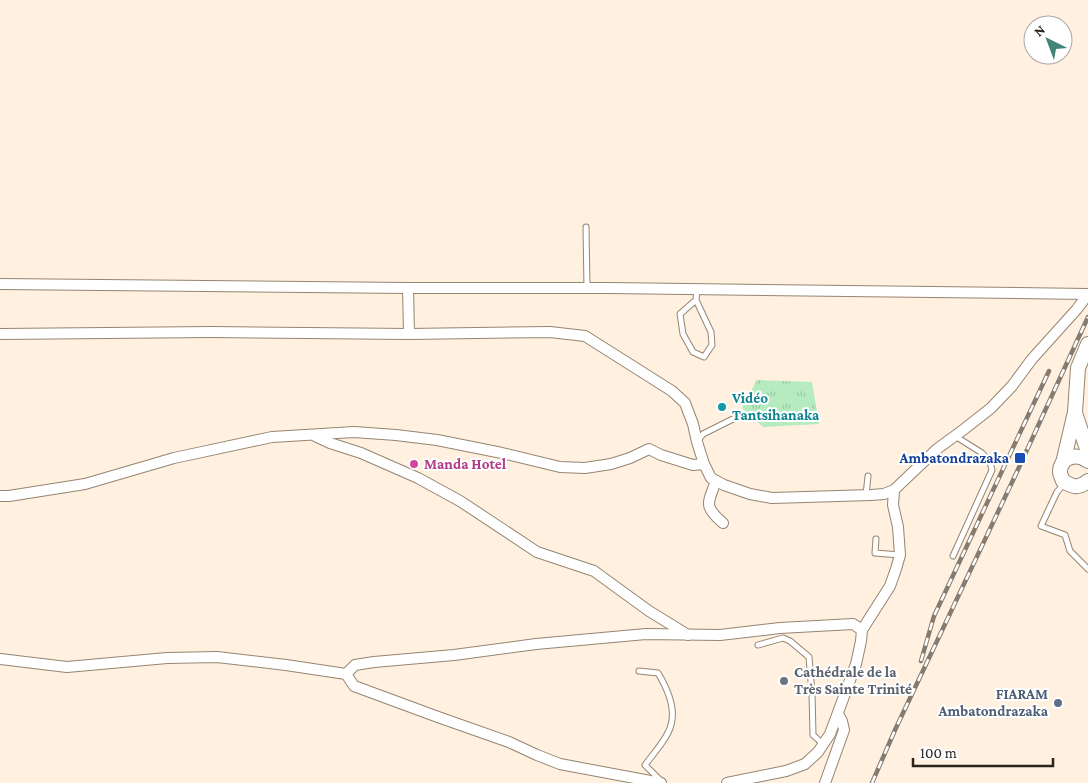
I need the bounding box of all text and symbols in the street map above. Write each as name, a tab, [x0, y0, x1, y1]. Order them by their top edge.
north arrow	[1023, 15, 1073, 65]
text: N	[1030, 21, 1049, 39]
place label: Vidéo Tantsihanaka	[731, 390, 820, 423]
marker: Vidéo Tantsihanaka	[716, 401, 728, 413]
place label: Ambatondrazaka	[898, 450, 1010, 466]
marker: Ambatondrazaka	[1013, 451, 1027, 465]
place label: Manda Hotel	[424, 456, 507, 472]
marker: Manda Hotel	[408, 458, 420, 470]
place label: Cathédrale de la Très Sainte Trinité	[794, 664, 912, 697]
marker: Cathédrale de la Très Sainte Trinité	[778, 675, 790, 687]
place label: FIARAM Ambatondrazaka	[937, 686, 1049, 719]
marker: FIARAM Ambatondrazaka	[1052, 697, 1064, 709]
scale bar	[913, 736, 1053, 768]
text: 100 m	[920, 745, 957, 761]

